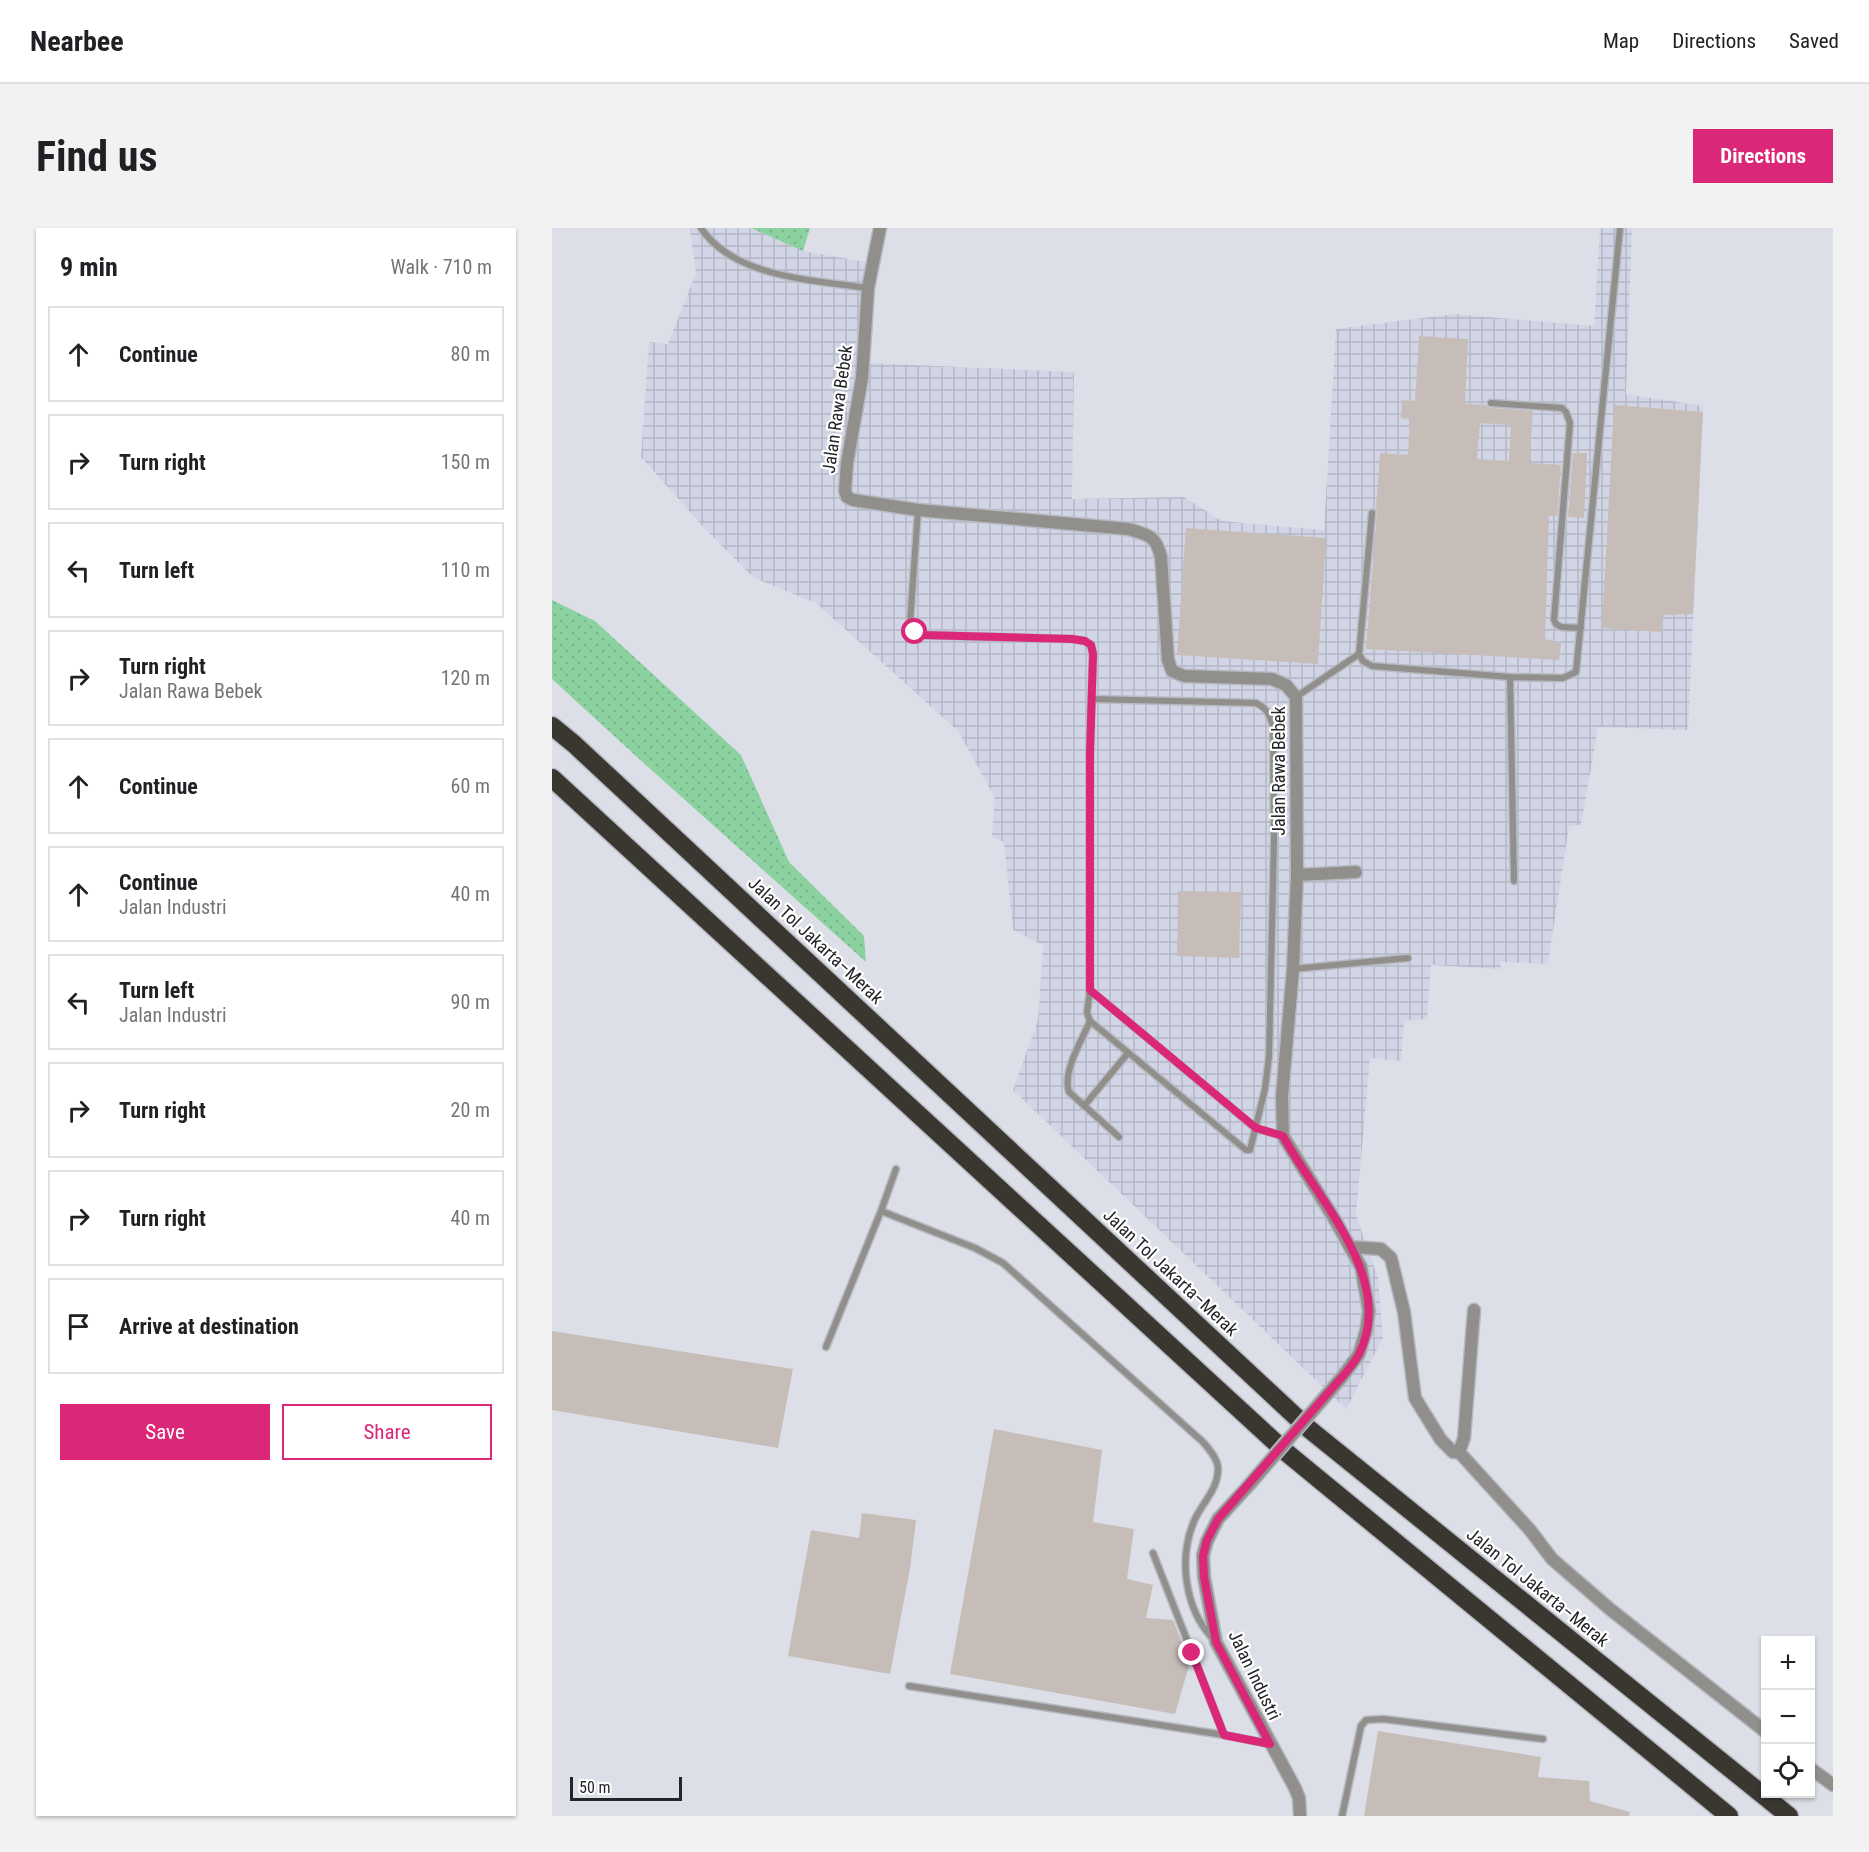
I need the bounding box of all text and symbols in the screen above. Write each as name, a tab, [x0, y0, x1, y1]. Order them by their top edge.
text: Nearbee	[30, 25, 124, 58]
text: Map	[1603, 29, 1639, 53]
text: Directions	[1672, 29, 1756, 53]
text: Saved	[1789, 29, 1839, 53]
button: Directions	[1693, 129, 1833, 183]
text: Find us	[36, 132, 157, 181]
text: 9 min	[60, 252, 118, 282]
text: Walk · 710 m	[391, 255, 492, 279]
icon: ahead	[62, 338, 95, 371]
text: Continue	[119, 342, 198, 367]
text: 80 m	[451, 342, 490, 366]
street label: Jalan Rawa Bebek	[818, 344, 856, 474]
icon: right	[62, 446, 95, 479]
text: Turn right	[119, 450, 206, 475]
text: 150 m	[441, 450, 490, 474]
icon: left	[62, 554, 95, 587]
text: Turn left	[119, 558, 194, 583]
text: 110 m	[441, 558, 490, 582]
route start	[901, 618, 927, 644]
text: Turn right	[119, 654, 206, 679]
icon: right	[62, 662, 95, 695]
text: 120 m	[441, 666, 490, 690]
text: Jalan Rawa Bebek	[119, 679, 263, 703]
street label: Jalan Rawa Bebek	[1268, 706, 1289, 836]
icon: ahead	[62, 770, 95, 803]
text: Continue	[119, 774, 198, 799]
text: 60 m	[451, 774, 490, 798]
text: Continue	[119, 870, 198, 895]
street label: Jalan Tol Jakarta–Merak	[744, 872, 888, 1008]
icon: ahead	[62, 878, 95, 911]
text: 40 m	[451, 882, 490, 906]
text: Jalan Industri	[119, 895, 227, 919]
text: Turn left	[119, 978, 194, 1003]
icon: left	[62, 986, 95, 1019]
text: 90 m	[451, 990, 490, 1014]
text: Jalan Industri	[119, 1003, 227, 1027]
icon: right	[62, 1094, 95, 1127]
text: Turn right	[119, 1098, 206, 1123]
text: 20 m	[451, 1098, 490, 1122]
icon: right	[62, 1202, 95, 1235]
street label: Jalan Tol Jakarta–Merak	[1099, 1204, 1243, 1340]
text: Turn right	[119, 1206, 206, 1231]
text: 40 m	[451, 1206, 490, 1230]
icon: arrive	[62, 1310, 95, 1343]
text: Arrive at destination	[119, 1314, 299, 1339]
button: Save	[60, 1404, 270, 1460]
button: Share	[282, 1404, 492, 1460]
street label: Jalan Tol Jakarta–Merak	[1463, 1523, 1613, 1651]
street label: Jalan Industri	[1224, 1627, 1286, 1723]
map controls	[1761, 1636, 1815, 1798]
button: +	[1761, 1636, 1815, 1690]
route end	[1178, 1639, 1204, 1665]
button: −	[1761, 1690, 1815, 1744]
button: locate	[1761, 1744, 1815, 1798]
scale bar	[570, 1774, 682, 1802]
text: 50 m	[579, 1778, 611, 1797]

